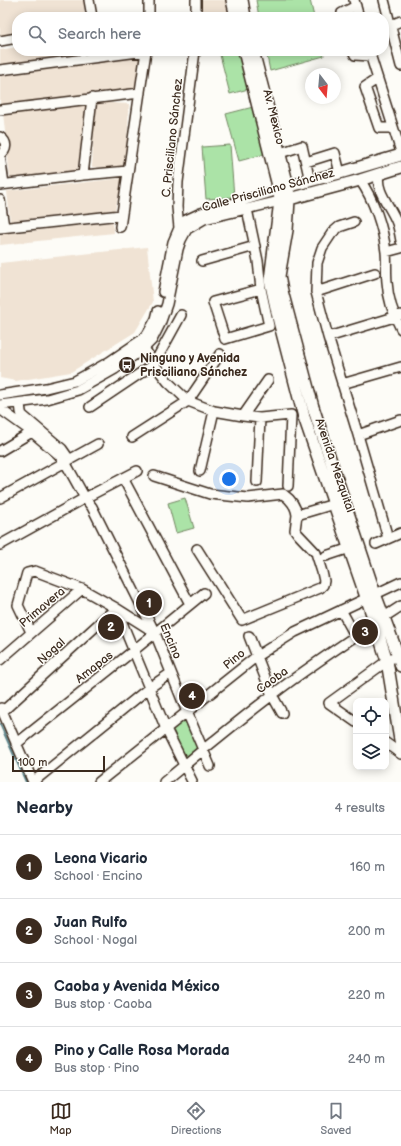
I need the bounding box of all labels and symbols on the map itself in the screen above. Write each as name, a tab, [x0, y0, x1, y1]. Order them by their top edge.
north arrow	[305, 68, 341, 104]
street label: C. Prisciliano Sánchez	[159, 78, 186, 198]
street label: Av. Mexico	[259, 88, 288, 147]
street label: Calle Prisciliano Sánchez	[200, 166, 336, 215]
place label: Ninguno y Avenida Prisciliano Sánchez	[140, 351, 247, 380]
bus stop icon: Ninguno y Avenida Prisciliano Sánchez	[117, 355, 137, 375]
street label: Avenida Mezquital	[311, 416, 358, 514]
your location	[219, 469, 239, 489]
street label: Primavera	[16, 584, 68, 631]
pin: 1	[136, 588, 162, 618]
pin: 2	[98, 612, 124, 642]
pin: 3	[352, 617, 378, 647]
street label: Encino	[156, 621, 185, 662]
street label: Nogal	[34, 635, 68, 668]
street label: Pino	[220, 646, 248, 673]
street label: Amapas	[72, 648, 116, 687]
street label: Caoba	[253, 664, 291, 697]
pin: 4	[179, 681, 205, 711]
scale bar	[12, 754, 105, 773]

